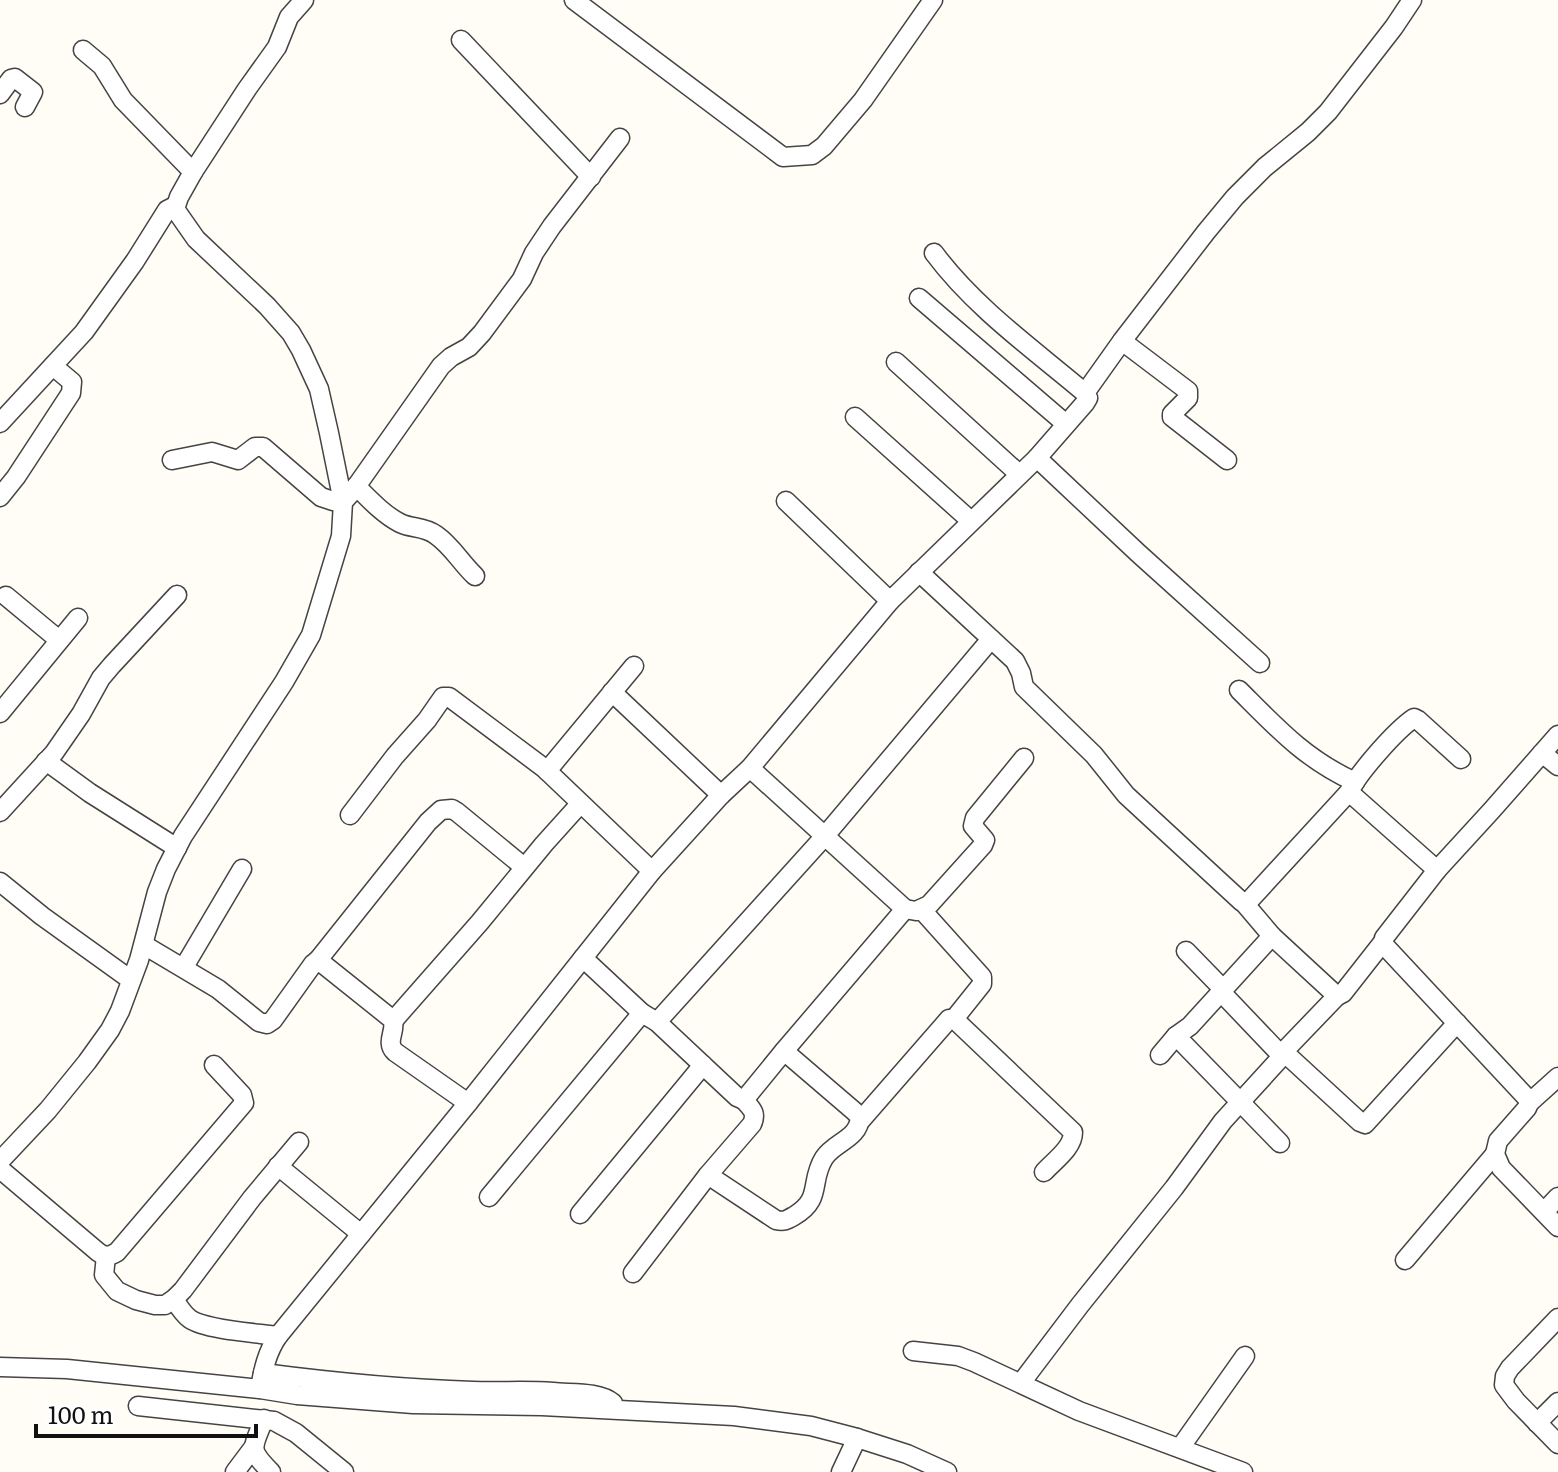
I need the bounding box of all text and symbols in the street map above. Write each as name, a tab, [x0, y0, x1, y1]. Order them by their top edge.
scale bar	[36, 1388, 256, 1438]
text: 100 m	[48, 1396, 114, 1431]

